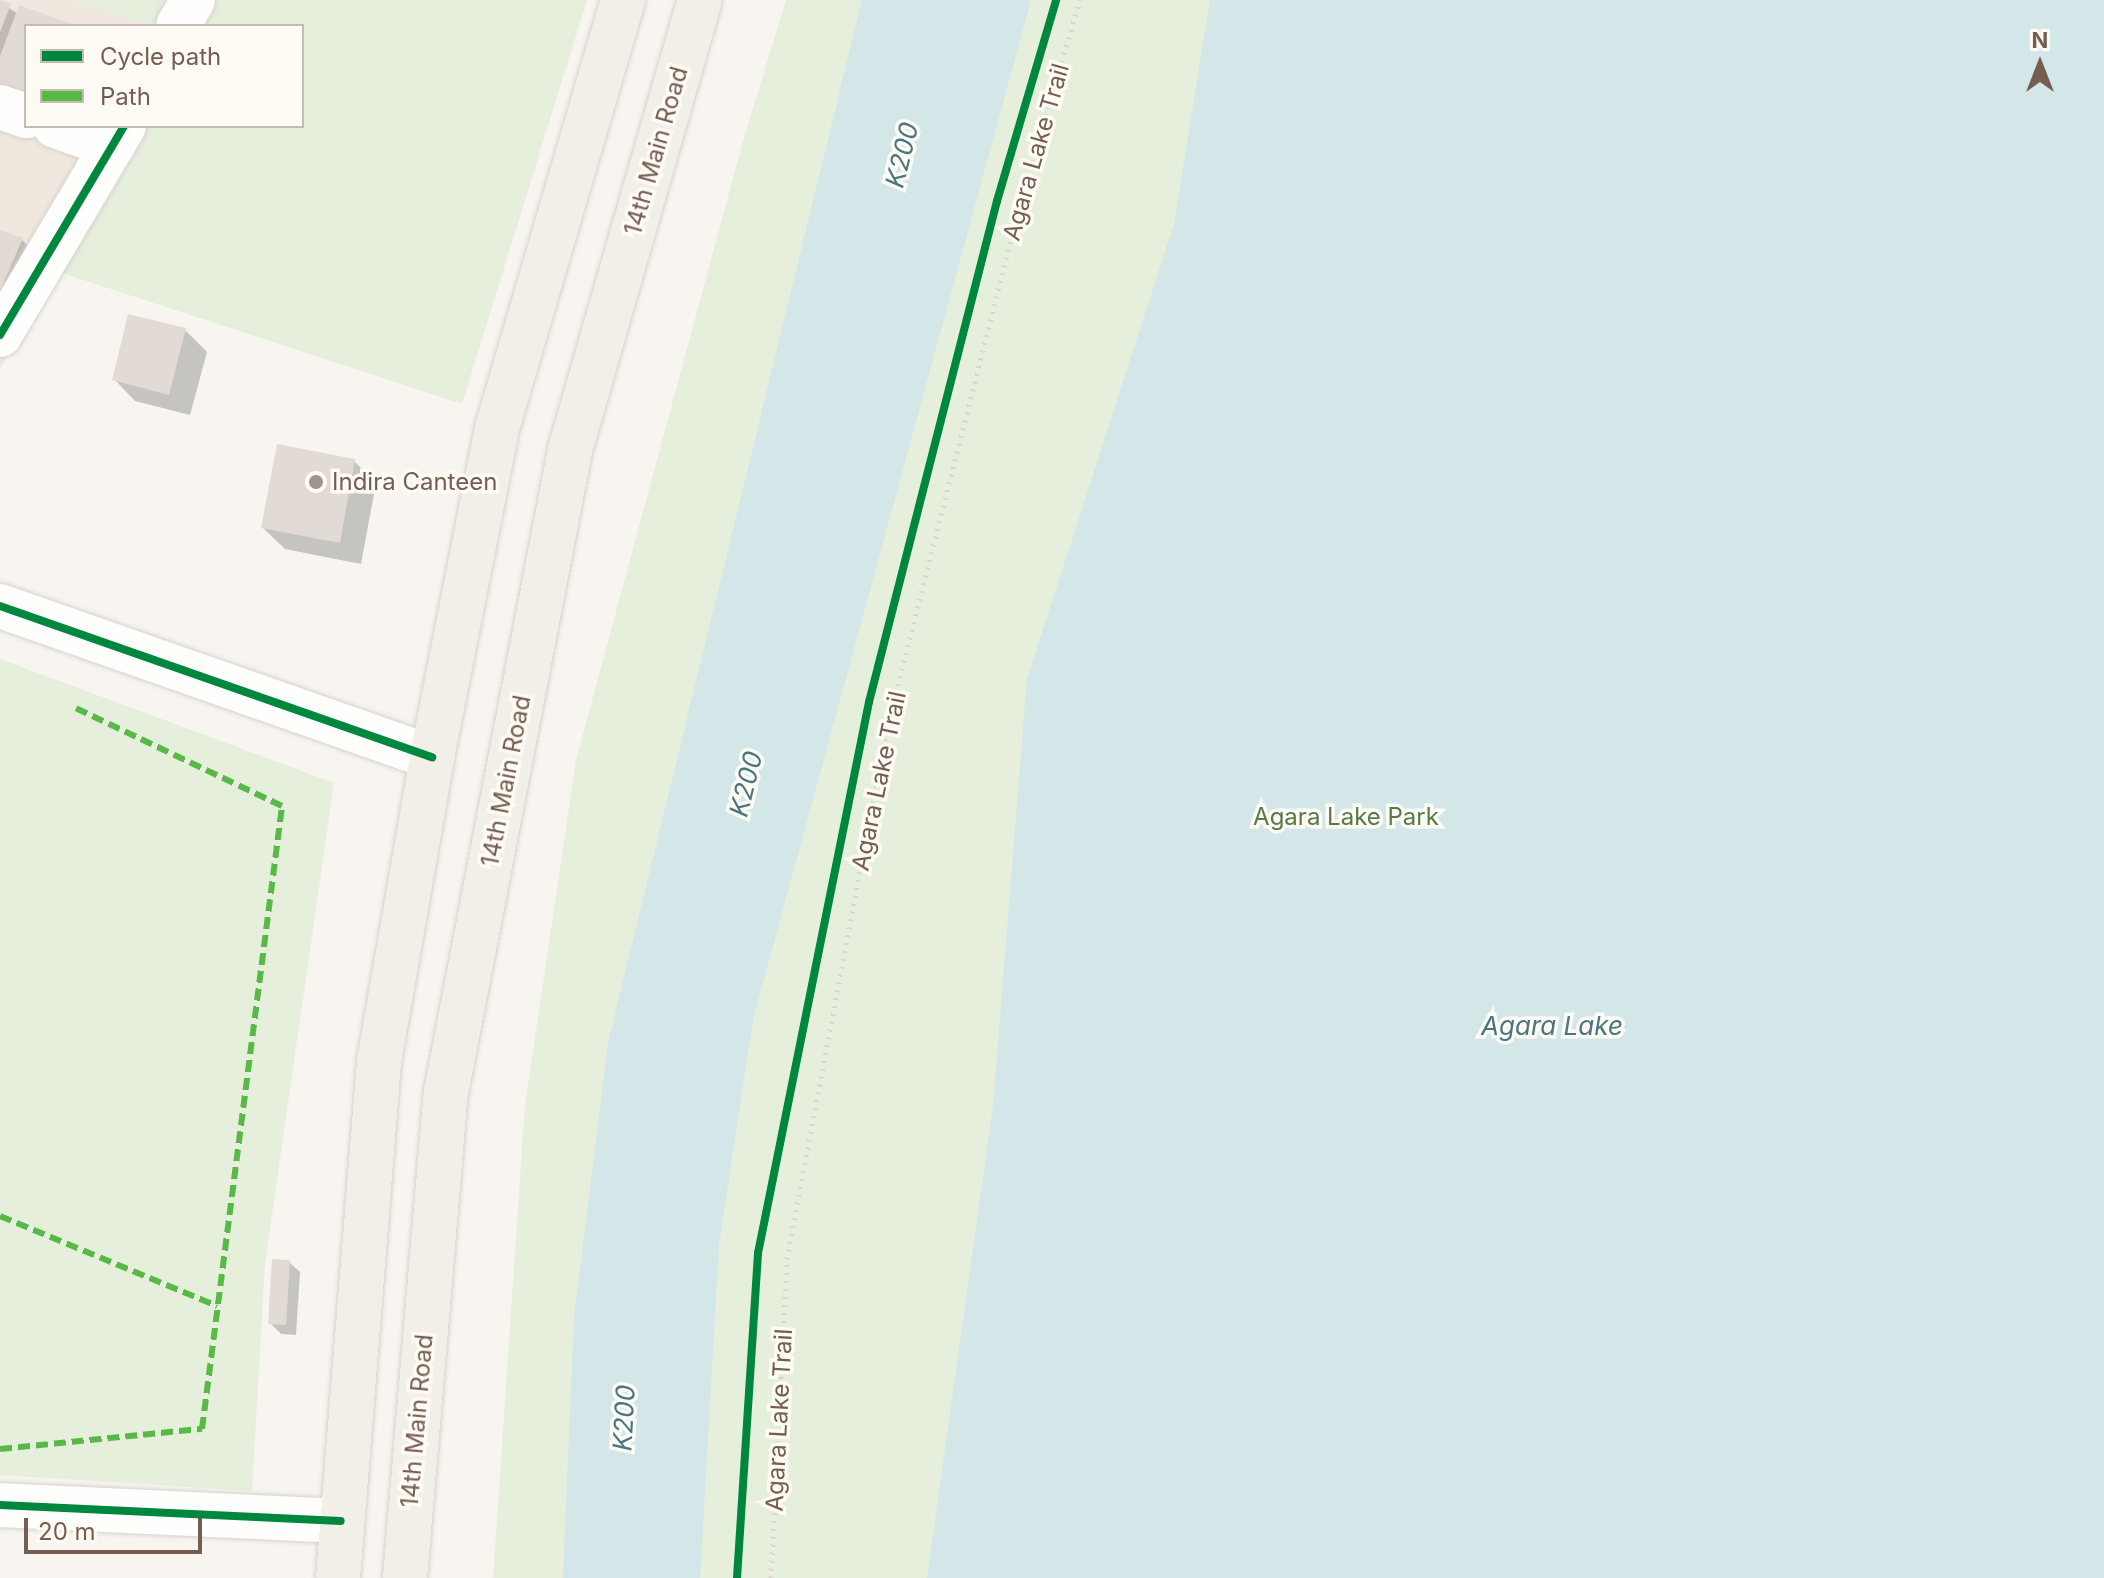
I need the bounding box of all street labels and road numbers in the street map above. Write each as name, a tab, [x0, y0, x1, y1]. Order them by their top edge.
street label: Agara Lake Trail	[997, 60, 1075, 244]
street label: 14th Main Road	[618, 63, 694, 239]
street label: Agara Lake Trail	[846, 689, 912, 873]
street label: 14th Main Road	[475, 693, 537, 869]
street label: Agara Lake Trail	[760, 1328, 798, 1512]
street label: 14th Main Road	[395, 1333, 439, 1509]

